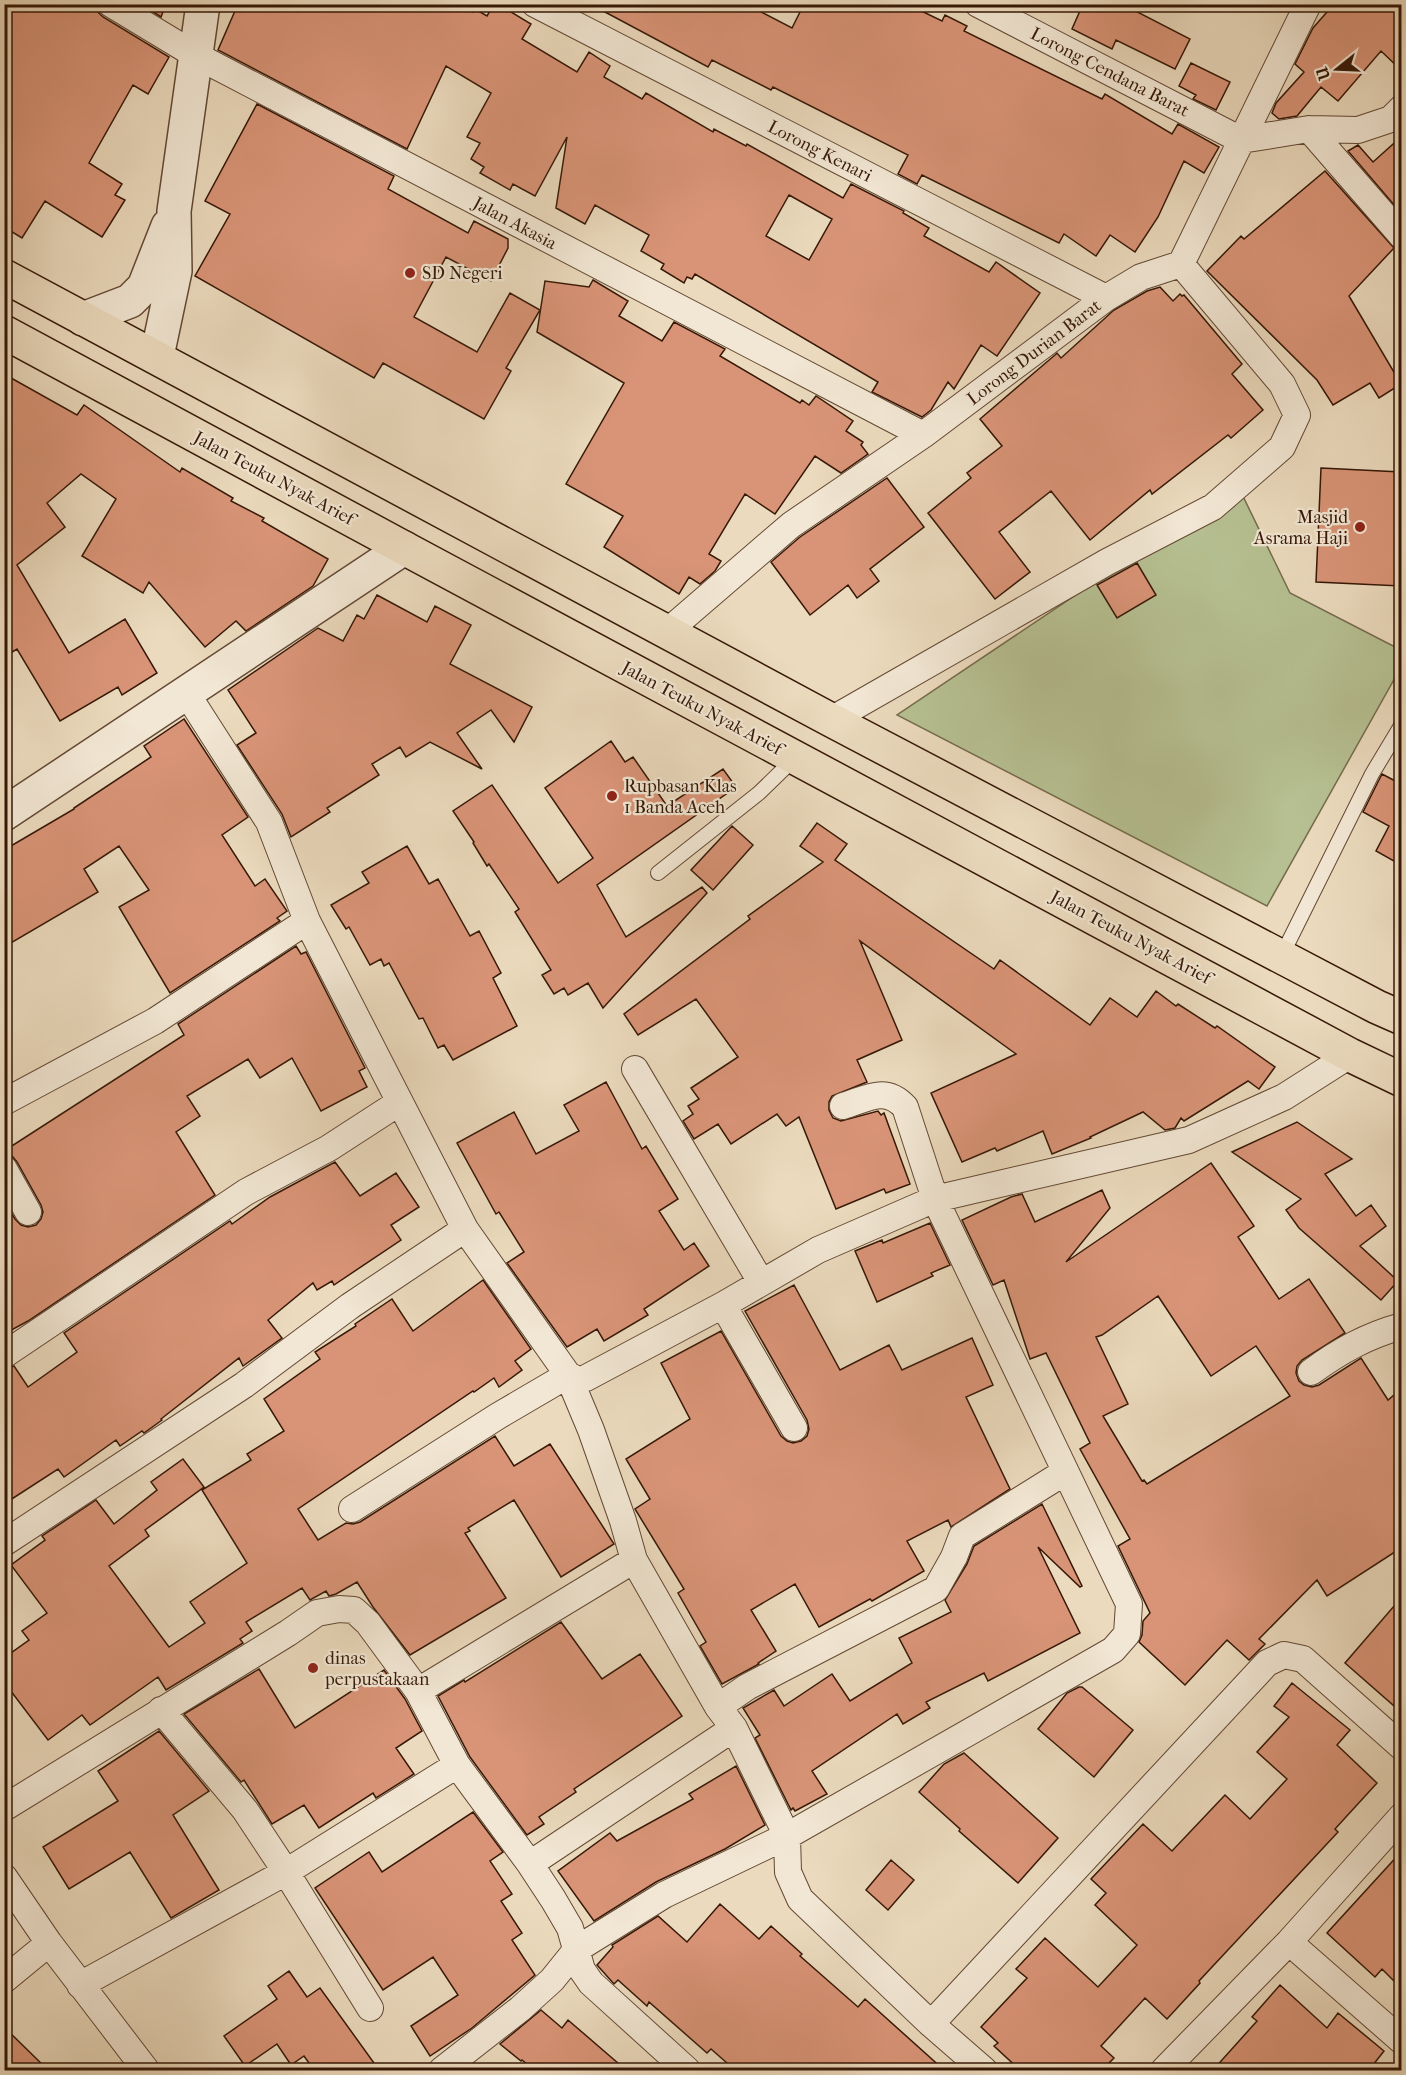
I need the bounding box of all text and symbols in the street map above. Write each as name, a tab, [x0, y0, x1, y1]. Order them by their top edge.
street label: Lorong Cendana Barat	[1027, 23, 1193, 122]
north arrow	[1307, 39, 1367, 99]
text: U	[1312, 64, 1334, 83]
street label: Lorong Kenari	[764, 116, 876, 187]
street label: Jalan Akasia	[468, 192, 561, 255]
place label: SD Negeri	[422, 263, 503, 284]
marker: SD Negeri	[403, 266, 417, 280]
street label: Lorong Durian Barat	[963, 295, 1106, 410]
street label: Jalan Teuku Nyak Arief	[188, 426, 361, 532]
place label: Masjid Asrama Haji	[1253, 507, 1349, 549]
marker: Masjid Asrama Haji	[1353, 520, 1367, 534]
street label: Jalan Teuku Nyak Arief	[616, 656, 789, 762]
place label: Rupbasan Klas 1 Banda Aceh	[624, 776, 737, 818]
marker: Rupbasan Klas 1 Banda Aceh	[605, 789, 619, 803]
street label: Jalan Teuku Nyak Arief	[1045, 885, 1218, 991]
place label: dinas perpustakaan	[324, 1648, 430, 1690]
marker: dinas perpustakaan	[306, 1661, 320, 1675]

